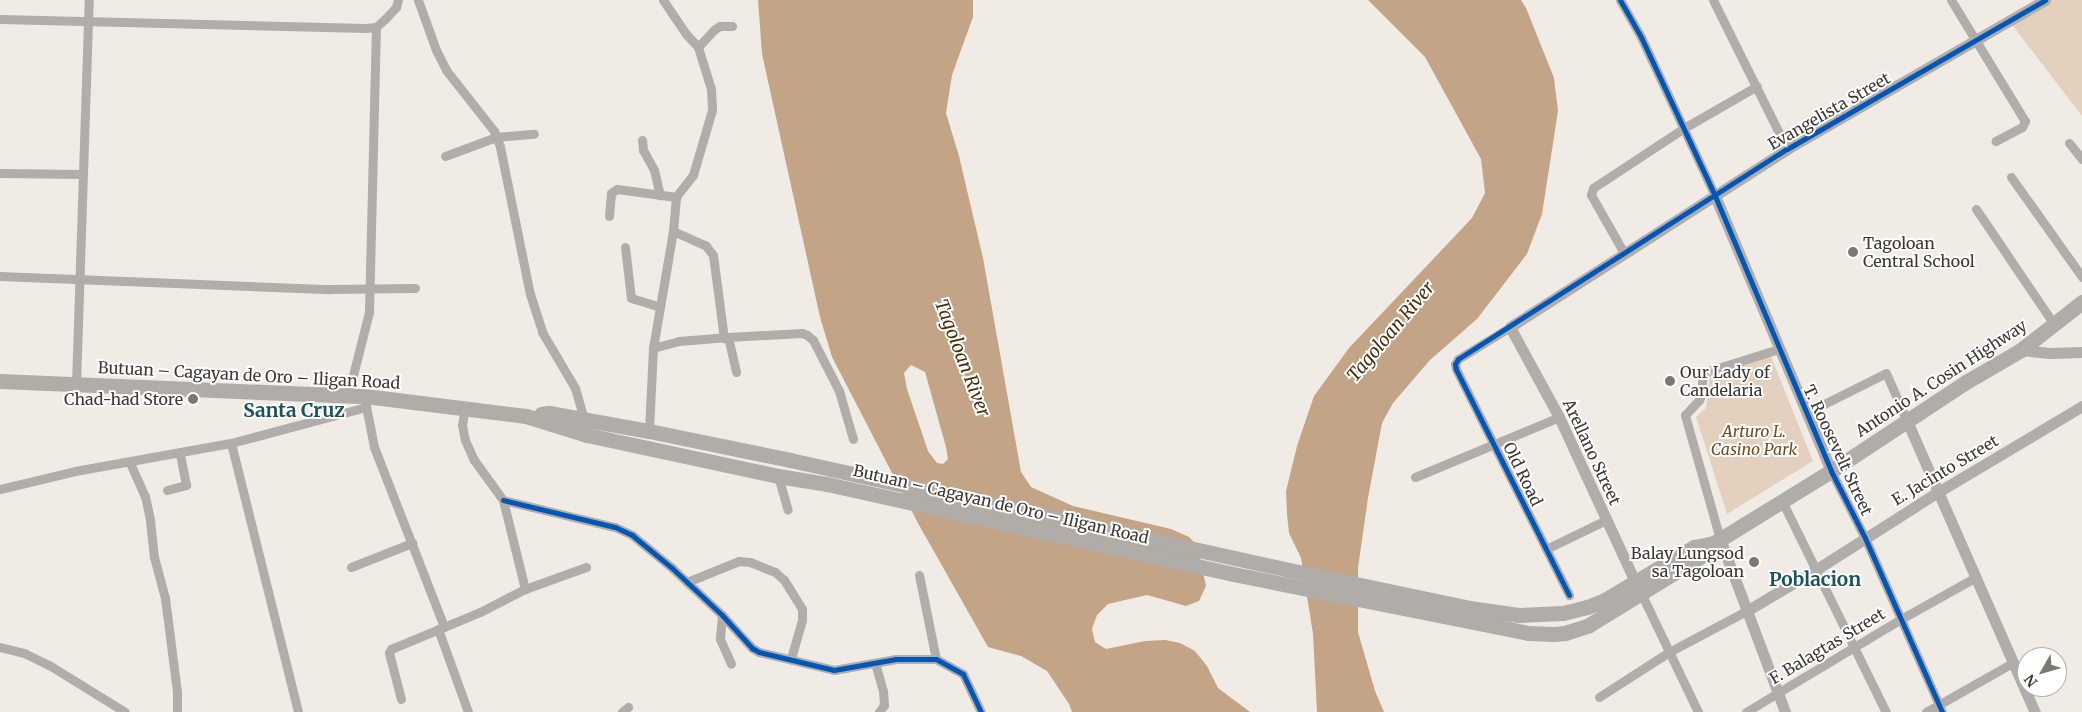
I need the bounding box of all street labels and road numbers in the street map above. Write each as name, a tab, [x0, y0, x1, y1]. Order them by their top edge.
street label: Evangelista Street	[1764, 68, 1894, 154]
street label: Antonio A. Cosin Highway	[1852, 315, 2030, 441]
street label: Butuan – Cagayan de Oro – Iligan Road	[97, 357, 401, 393]
street label: T. Roosevelt Street	[1799, 382, 1877, 518]
street label: Arellano Street	[1559, 396, 1625, 508]
street label: E. Jacinto Street	[1888, 431, 2002, 509]
street label: Old Road	[1499, 439, 1547, 509]
street label: Butuan – Cagayan de Oro – Iligan Road	[851, 461, 1151, 547]
street label: F. Balagtas Street	[1766, 604, 1888, 688]

